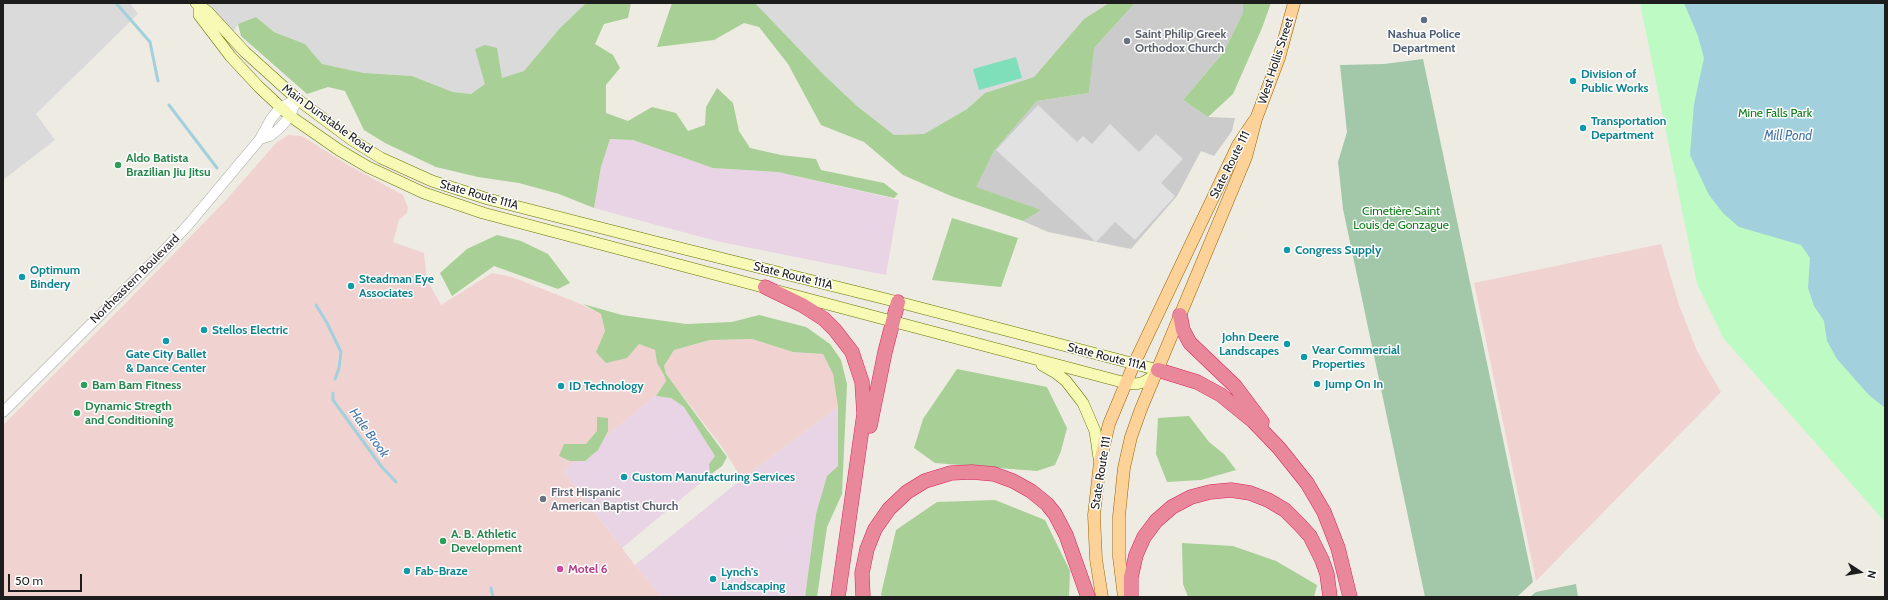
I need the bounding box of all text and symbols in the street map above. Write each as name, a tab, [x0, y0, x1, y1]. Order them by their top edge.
marker: Nashua Police Department	[1419, 15, 1429, 25]
street label: West Hollis Street	[1255, 16, 1297, 106]
place label: Saint Philip Greek Orthodox Church	[1135, 27, 1226, 55]
place label: Nashua Police Department	[1388, 27, 1460, 55]
marker: Saint Philip Greek Orthodox Church	[1122, 36, 1132, 46]
place label: Division of Public Works	[1581, 67, 1649, 95]
marker: Division of Public Works	[1568, 76, 1578, 86]
street label: Main Dunstable Road	[279, 81, 375, 157]
park label: Mine Falls Park	[1738, 106, 1812, 120]
place label: Transportation Department	[1591, 114, 1666, 142]
marker: Transportation Department	[1578, 123, 1588, 133]
water label: Mill Pond	[1764, 128, 1812, 144]
street label: State Route 111	[1207, 129, 1253, 201]
place label: Aldo Batista Brazilian Jiu Jitsu	[126, 151, 211, 179]
marker: Aldo Batista Brazilian Jiu Jitsu	[113, 160, 123, 170]
street label: State Route 111A	[438, 177, 520, 213]
park label: Cimetière Saint Louis de Gonzague	[1353, 204, 1449, 232]
street label: Northeastern Boulevard	[87, 231, 183, 327]
place label: Congress Supply	[1295, 243, 1381, 257]
marker: Congress Supply	[1282, 245, 1292, 255]
street label: State Route 111A	[752, 259, 834, 293]
place label: Optimum Bindery	[30, 263, 80, 291]
marker: Optimum Bindery	[17, 272, 27, 282]
place label: Steadman Eye Associates	[359, 272, 434, 300]
marker: Steadman Eye Associates	[346, 281, 356, 291]
place label: Stellos Electric	[212, 323, 288, 337]
marker: Stellos Electric	[199, 325, 209, 335]
place label: John Deere Landscapes	[1219, 330, 1279, 358]
marker: Gate City Ballet & Dance Center	[161, 336, 171, 346]
marker: John Deere Landscapes	[1282, 339, 1292, 349]
street label: State Route 111A	[1066, 340, 1148, 374]
place label: Vear Commercial Properties	[1312, 343, 1400, 371]
place label: Gate City Ballet & Dance Center	[126, 347, 206, 375]
marker: Vear Commercial Properties	[1299, 352, 1309, 362]
place label: Jump On In	[1325, 377, 1383, 391]
place label: Bam Bam Fitness	[92, 378, 181, 392]
place label: ID Technology	[569, 379, 644, 393]
marker: Jump On In	[1312, 379, 1322, 389]
marker: Bam Bam Fitness	[79, 380, 89, 390]
marker: ID Technology	[556, 381, 566, 391]
place label: Dynamic Stregth and Conditioning	[85, 399, 174, 427]
water label: Hale Brook	[346, 405, 392, 461]
marker: Dynamic Stregth and Conditioning	[72, 408, 82, 418]
street label: State Route 111	[1088, 435, 1114, 511]
place label: Custom Manufacturing Services	[632, 470, 795, 484]
marker: Custom Manufacturing Services	[619, 472, 629, 482]
place label: First Hispanic American Baptist Church	[551, 485, 678, 513]
marker: First Hispanic American Baptist Church	[538, 494, 548, 504]
place label: A. B. Athletic Development	[451, 527, 522, 555]
marker: A. B. Athletic Development	[438, 536, 448, 546]
north arrow	[1840, 552, 1880, 592]
place label: Motel 6	[568, 562, 608, 576]
place label: Fab-Braze	[415, 564, 468, 578]
marker: Motel 6	[555, 564, 565, 574]
place label: Lynch's Landscaping	[721, 565, 785, 593]
scale bar	[10, 566, 84, 592]
marker: Fab-Braze	[402, 566, 412, 576]
text: N	[1864, 569, 1879, 580]
text: 50 m	[15, 573, 43, 588]
marker: Lynch's Landscaping	[708, 574, 718, 584]

